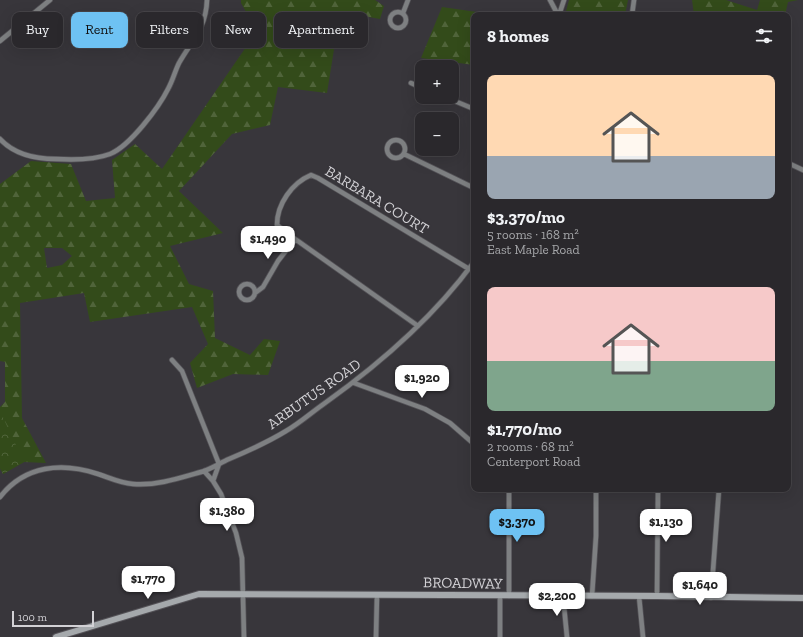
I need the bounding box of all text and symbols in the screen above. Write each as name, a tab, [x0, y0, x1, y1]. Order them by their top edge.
chip: Buy	[12, 12, 63, 48]
chip: Rent	[71, 12, 128, 48]
chip: Filters	[136, 12, 203, 48]
chip: New	[211, 12, 266, 48]
chip: Apartment	[274, 12, 368, 48]
icon: filters	[753, 25, 775, 47]
text: 8 homes	[487, 26, 549, 46]
map controls	[415, 60, 459, 156]
button: +	[415, 60, 459, 104]
icon: home	[595, 101, 667, 173]
button: −	[415, 112, 459, 156]
street label: BARBARA COURT	[322, 162, 432, 238]
text: $3,370/mo	[487, 207, 565, 227]
pin: $1,490	[235, 226, 301, 260]
text: 5 rooms · 168 m²	[487, 227, 579, 242]
text: $1,490	[250, 231, 286, 246]
text: East Maple Road	[487, 242, 580, 257]
icon: home	[595, 313, 667, 385]
street label: ARBUTUS ROAD	[264, 355, 364, 433]
pin: $1,920	[389, 365, 455, 399]
text: $1,920	[404, 370, 440, 385]
text: $1,770/mo	[487, 419, 562, 439]
text: 2 rooms · 68 m²	[487, 439, 574, 454]
text: Centerport Road	[487, 454, 580, 469]
pin: $1,380	[194, 498, 260, 532]
text: $1,380	[209, 503, 245, 518]
pin: $3,370	[484, 509, 550, 543]
pin: $1,130	[633, 509, 699, 543]
text: $3,370	[498, 514, 536, 529]
text: $1,130	[649, 514, 683, 529]
pin: $1,770	[115, 566, 181, 600]
text: $1,770	[131, 571, 165, 586]
pin: $1,640	[667, 572, 733, 606]
street label: BROADWAY	[423, 573, 504, 593]
text: $1,640	[682, 577, 718, 592]
pin: $2,200	[524, 583, 590, 617]
text: $2,200	[538, 588, 576, 603]
scale bar	[12, 609, 94, 628]
text: 100 m	[18, 611, 47, 624]

